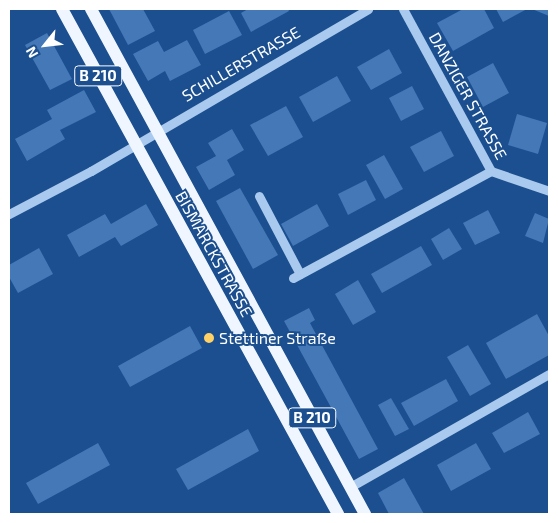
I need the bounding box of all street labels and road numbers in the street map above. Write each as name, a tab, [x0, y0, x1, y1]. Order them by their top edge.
street label: SCHILLERSTRASSE	[178, 22, 304, 106]
street label: DANZIGER STRASSE	[425, 29, 511, 163]
road number: B 210	[74, 64, 122, 88]
street label: BISMARCKSTRASSE	[172, 188, 256, 320]
road number: B 210	[288, 406, 336, 430]

